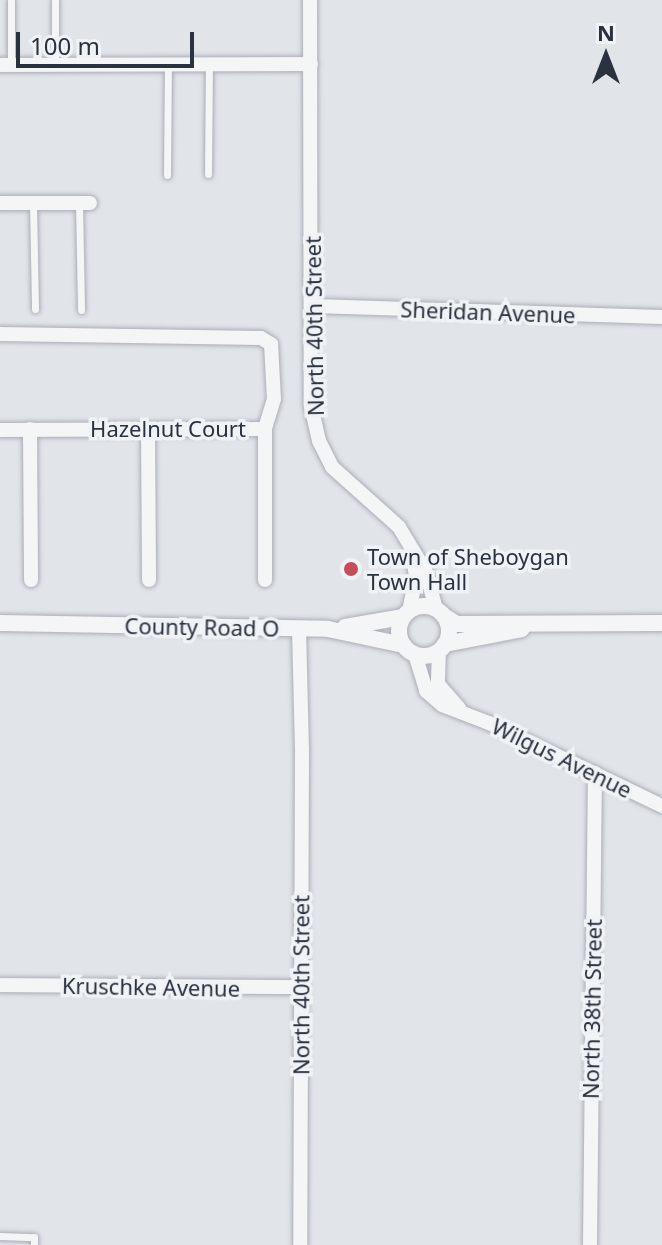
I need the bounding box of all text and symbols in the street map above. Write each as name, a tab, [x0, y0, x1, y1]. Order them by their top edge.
scale bar	[20, 16, 198, 66]
north arrow	[566, 16, 646, 96]
text: N	[597, 17, 615, 47]
text: 100 m	[30, 29, 100, 62]
street label: North 40th Street	[299, 236, 329, 416]
street label: Sheridan Avenue	[400, 296, 576, 328]
street label: Hazelnut Court	[90, 416, 246, 442]
place label: Town of Sheboygan Town Hall	[367, 543, 569, 594]
marker: Town of Sheboygan Town Hall	[342, 560, 360, 578]
street label: County Road O	[124, 612, 280, 642]
street label: Wilgus Avenue	[488, 713, 636, 803]
street label: North 40th Street	[288, 895, 314, 1075]
street label: North 38th Street	[577, 919, 607, 1099]
street label: Kruschke Avenue	[62, 972, 240, 1002]

